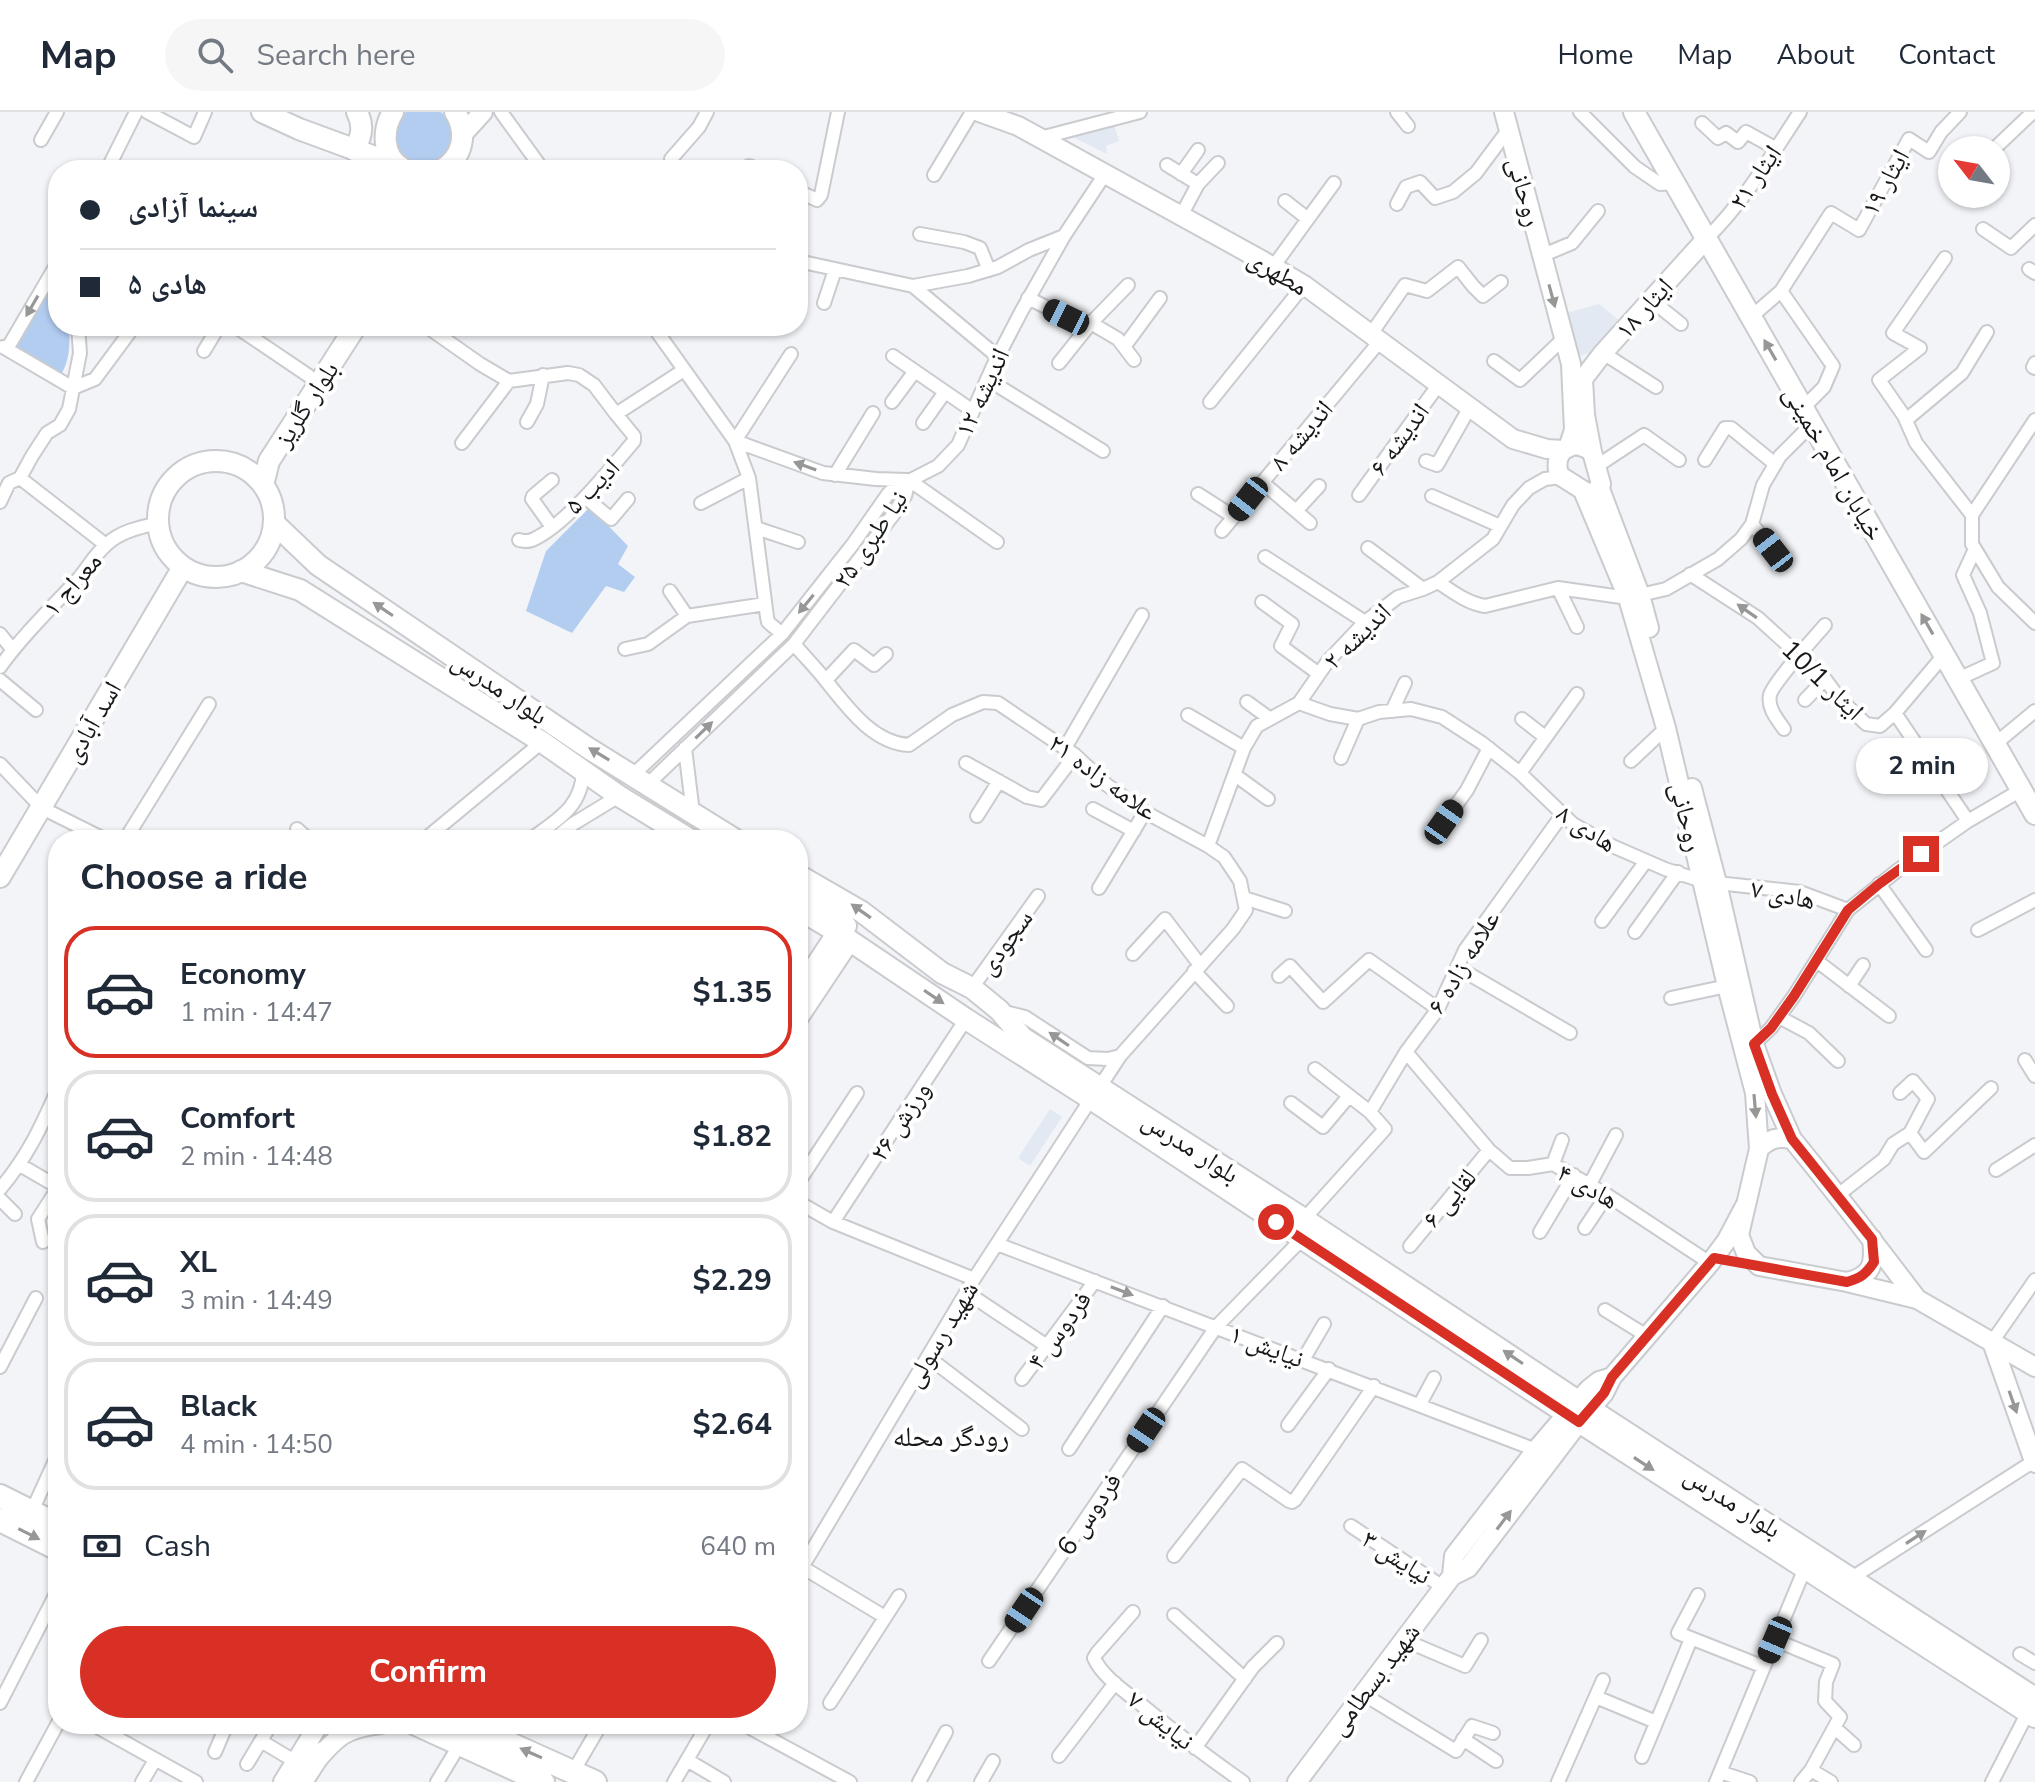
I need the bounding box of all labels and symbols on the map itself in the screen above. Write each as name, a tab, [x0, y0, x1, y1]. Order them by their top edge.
north arrow	[1938, 136, 2010, 208]
street label: ایثار ۲۱	[1721, 138, 1790, 217]
street label: ایثار ١٩	[1853, 143, 1918, 222]
street label: روحانی	[1499, 154, 1551, 231]
street label: مطهری	[1241, 241, 1314, 304]
street label: ایثار ۱۸	[1608, 270, 1681, 346]
one-way arrow	[1546, 283, 1558, 308]
one-way arrow	[26, 294, 40, 317]
car	[1039, 296, 1093, 338]
one-way arrow	[1763, 339, 1777, 361]
street label: اندیشه ۱۲	[947, 342, 1018, 442]
street label: بلوار گلریز	[265, 355, 347, 455]
street label: خیابان امام خمینی	[1775, 379, 1892, 547]
street label: اندیشه ۸	[1262, 393, 1341, 478]
street label: اندیشه ۶	[1361, 396, 1438, 483]
street label: ادیب ۵	[557, 451, 628, 522]
one-way arrow	[792, 460, 816, 472]
car	[1224, 473, 1272, 525]
street label: نیا طبری ۲۵	[825, 483, 916, 595]
car	[1749, 524, 1797, 576]
street label: معراج ۱	[35, 545, 110, 624]
one-way arrow	[798, 593, 815, 613]
street label: اندیشه ۲	[1316, 595, 1399, 677]
one-way arrow	[372, 602, 393, 617]
one-way arrow	[1737, 604, 1758, 619]
one-way arrow	[1920, 613, 1934, 636]
street label: ایثار 10/1	[1774, 632, 1871, 728]
street label: بلوار مدرس	[445, 643, 555, 733]
street label: اسد آبادی	[55, 675, 130, 770]
one-way arrow	[694, 721, 713, 740]
street label: علامه زاده ۲۱	[1041, 726, 1164, 829]
callout: 2 min	[1855, 738, 1987, 794]
one-way arrow	[588, 747, 610, 761]
street label: روحانی	[1662, 779, 1711, 855]
car	[1420, 795, 1468, 849]
street label: هادی ۸	[1550, 796, 1624, 861]
route end	[1903, 836, 1939, 872]
street label: هادی ۷	[1748, 871, 1818, 918]
street label: سجودی	[970, 902, 1041, 982]
one-way arrow	[850, 904, 871, 919]
street label: علامه زاده ۶	[1419, 904, 1508, 1021]
one-way arrow	[923, 989, 944, 1004]
one-way arrow	[1048, 1031, 1069, 1046]
street label: ورزش ۲۶	[862, 1075, 939, 1168]
one-way arrow	[1749, 1094, 1762, 1119]
street label: بلوار مدرس	[1135, 1103, 1246, 1192]
street label: هادی ۴	[1551, 1155, 1625, 1217]
street label: لقایی ۶	[1414, 1161, 1484, 1235]
route start	[1258, 1204, 1294, 1240]
street label: شهید رسولی	[896, 1275, 987, 1394]
street label: فردوس ۴	[1019, 1284, 1100, 1377]
one-way arrow	[1110, 1285, 1134, 1298]
street label: نیایش ۱	[1225, 1316, 1309, 1377]
one-way arrow	[1502, 1351, 1524, 1365]
one-way arrow	[2008, 1390, 2020, 1414]
car	[1123, 1403, 1169, 1457]
district label: رودگر محله	[893, 1418, 1009, 1456]
one-way arrow	[1634, 1457, 1655, 1472]
street label: بلوار مدرس	[1677, 1458, 1788, 1547]
street label: فردوس 6	[1049, 1466, 1130, 1563]
one-way arrow	[1496, 1510, 1512, 1530]
street label: نیایش ۳	[1355, 1522, 1438, 1593]
one-way arrow	[17, 1527, 41, 1541]
one-way arrow	[1905, 1530, 1927, 1544]
car	[1001, 1583, 1047, 1637]
car	[1755, 1613, 1795, 1667]
street label: شهید بسطامی	[1321, 1616, 1428, 1743]
street label: نیایش ۷	[1120, 1683, 1202, 1758]
one-way arrow	[519, 1746, 542, 1760]

